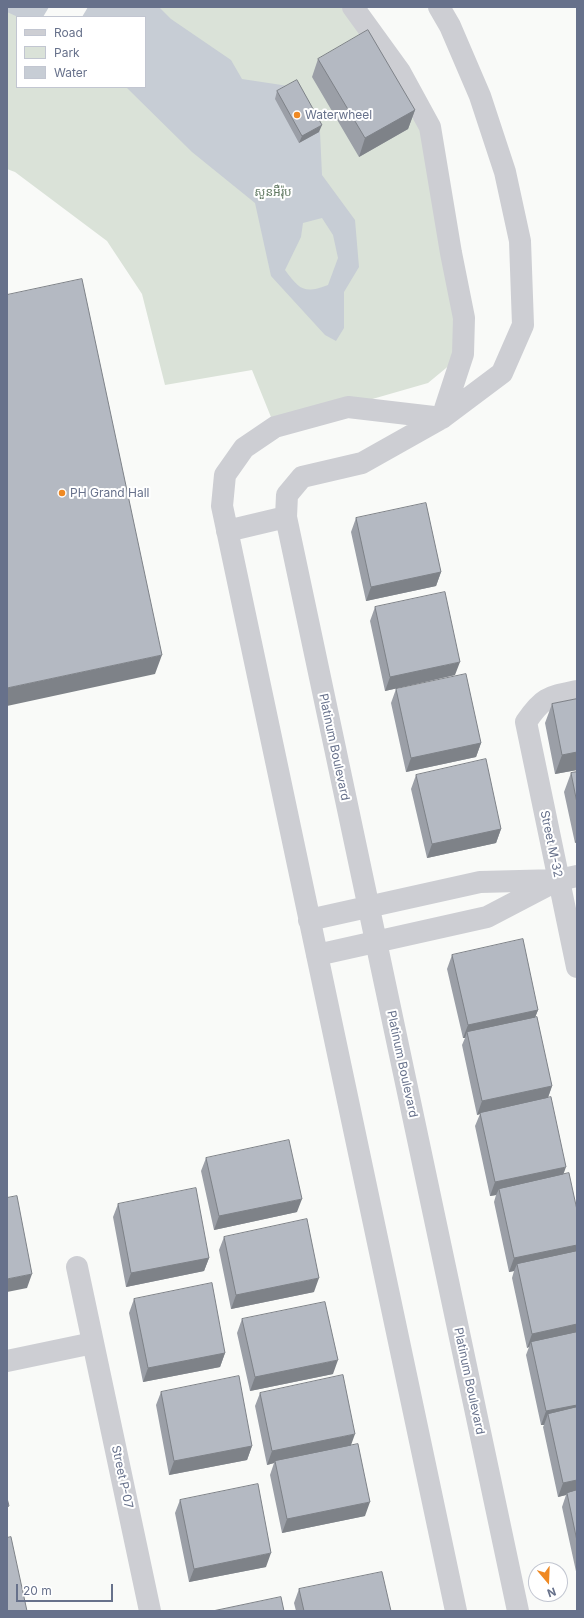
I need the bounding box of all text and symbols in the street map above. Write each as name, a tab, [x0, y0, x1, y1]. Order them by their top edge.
legend	[16, 16, 146, 88]
text: Road	[54, 25, 83, 40]
text: Park	[54, 45, 80, 60]
text: Water	[54, 65, 87, 80]
place label: Waterwheel	[305, 108, 372, 122]
marker: Waterwheel	[292, 110, 302, 120]
park label: សួនអឺរ៉ុប	[254, 185, 292, 199]
place label: PH Grand Hall	[70, 486, 149, 500]
marker: PH Grand Hall	[57, 488, 67, 498]
street label: Platinum Boulevard	[316, 692, 352, 802]
street label: Street M-32	[537, 809, 565, 879]
street label: Platinum Boulevard	[384, 1009, 420, 1119]
street label: Platinum Boulevard	[451, 1326, 487, 1436]
street label: Street P-07	[108, 1444, 136, 1510]
north arrow	[528, 1562, 568, 1602]
scale bar	[18, 1576, 115, 1602]
text: 20 m	[23, 1583, 52, 1598]
text: N	[545, 1584, 558, 1600]

